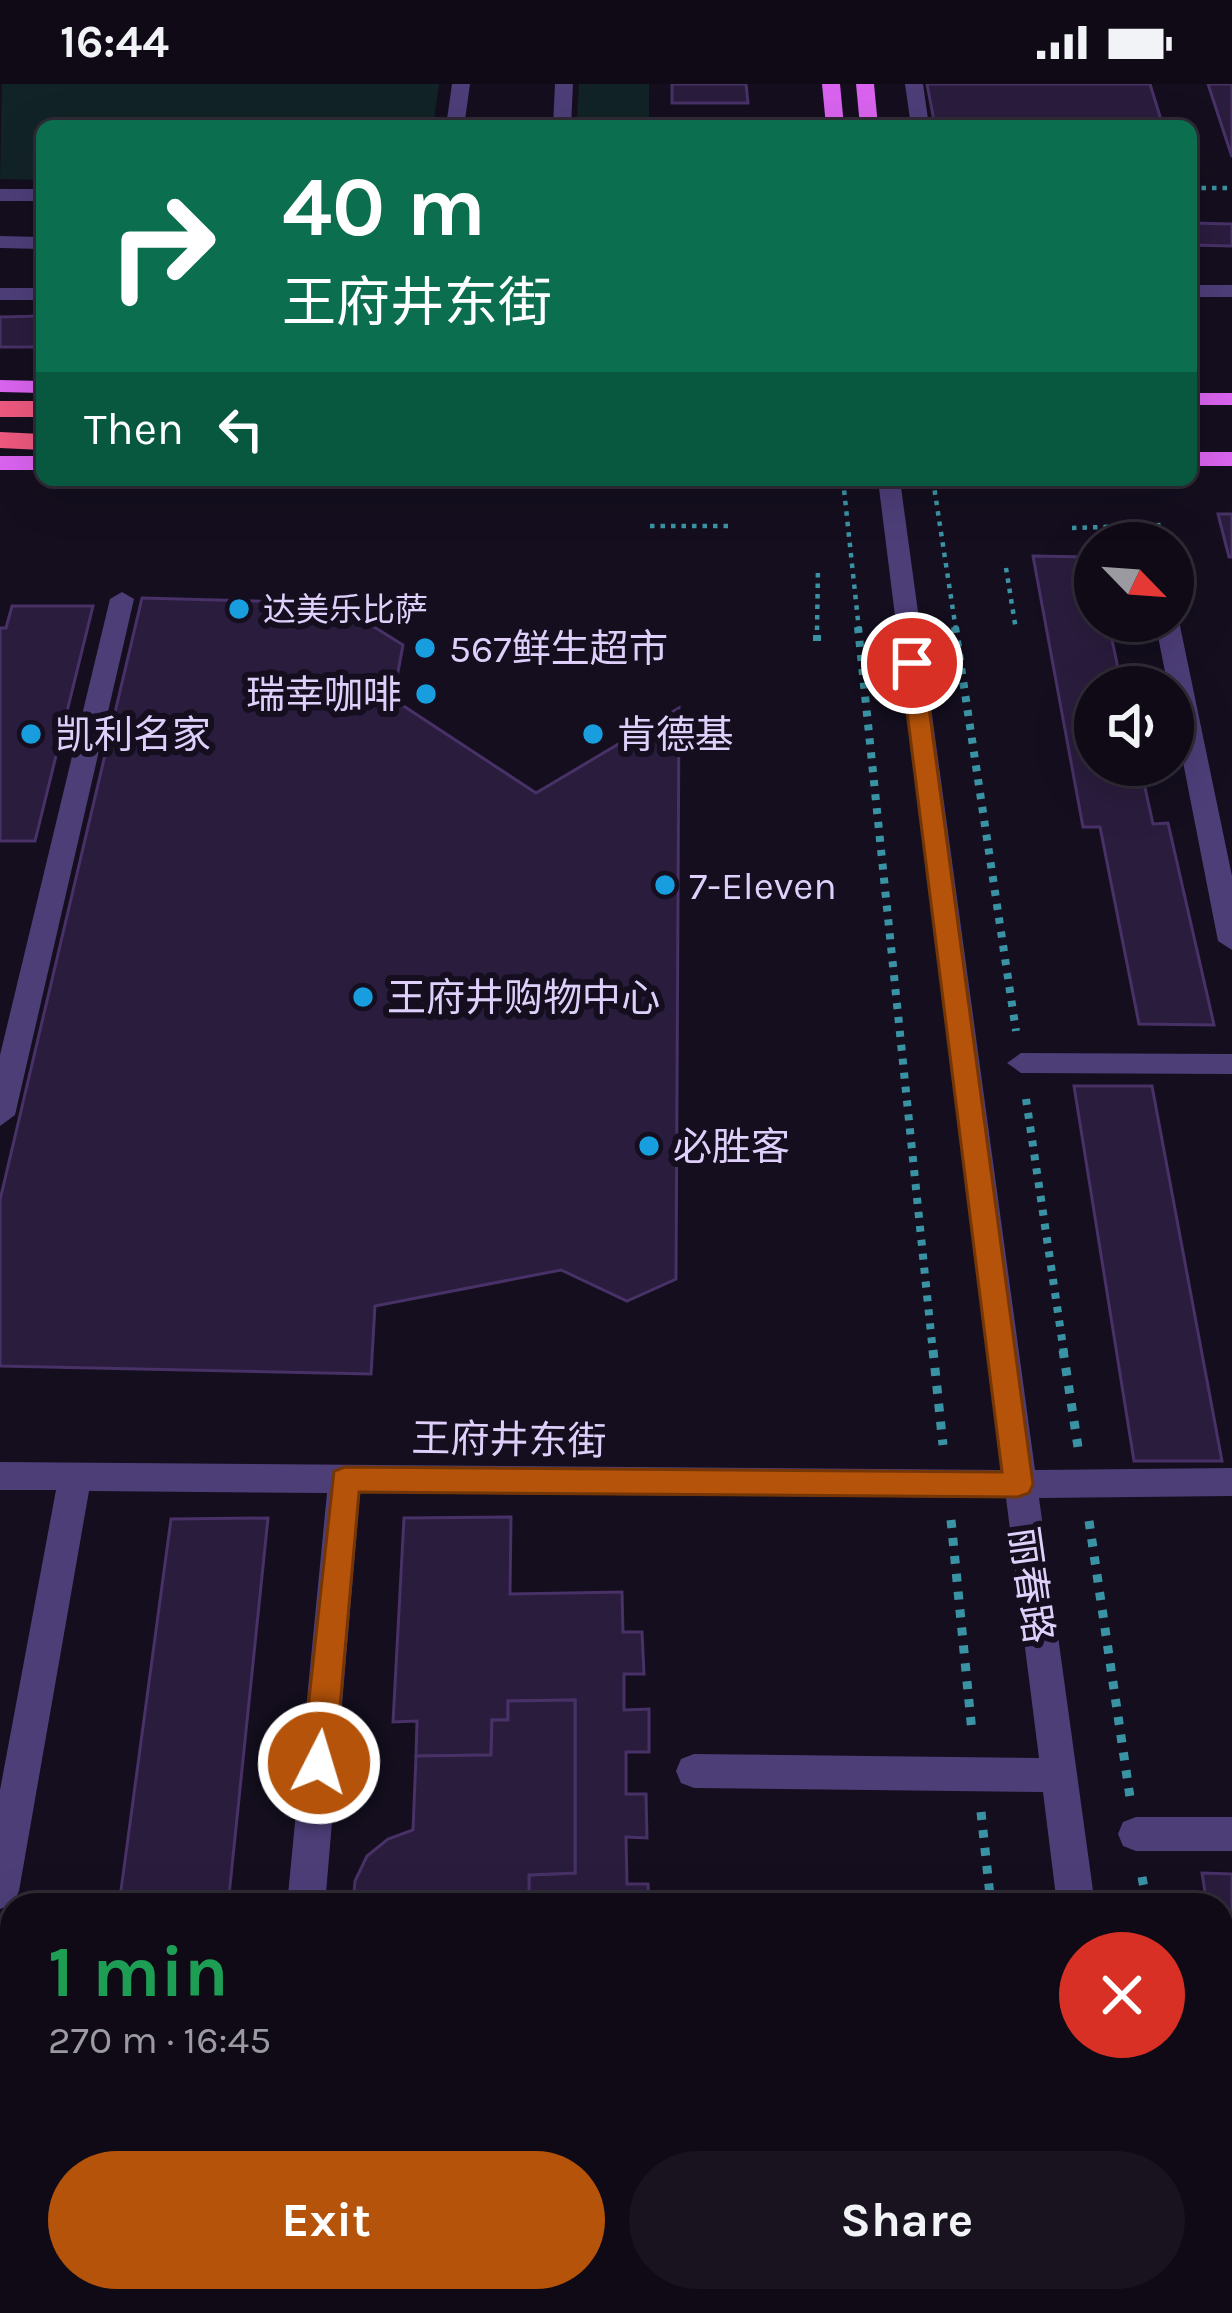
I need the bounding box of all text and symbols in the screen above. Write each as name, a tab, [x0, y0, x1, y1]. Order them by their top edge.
text: 16:44	[60, 16, 169, 68]
text: 40 m	[282, 158, 486, 256]
icon: right	[84, 168, 240, 324]
text: 王府井东街	[282, 271, 552, 335]
icon: left	[208, 396, 274, 462]
text: Then	[84, 403, 184, 455]
north arrow	[1074, 522, 1194, 642]
map controls	[1074, 522, 1194, 786]
place label: 达美乐比萨	[263, 591, 428, 629]
marker: 达美乐比萨	[226, 596, 252, 622]
pin	[861, 612, 963, 714]
place label: 567鲜生超市	[449, 626, 668, 672]
icon: arrive	[879, 630, 945, 696]
marker: 567鲜生超市	[412, 635, 438, 661]
button: sound	[1074, 666, 1194, 786]
place label: 瑞幸咖啡	[246, 672, 402, 718]
marker: 瑞幸咖啡	[413, 681, 439, 707]
place label: 凯利名家	[55, 712, 211, 758]
place label: 肯德基	[617, 712, 734, 758]
marker: 凯利名家	[18, 721, 44, 747]
marker: 肯德基	[580, 721, 606, 747]
place label: 7-Eleven	[689, 863, 837, 909]
marker: 7-Eleven	[652, 872, 678, 898]
place label: 王府井购物中心	[387, 975, 660, 1021]
marker: 王府井购物中心	[350, 984, 376, 1010]
place label: 必胜客	[673, 1124, 790, 1170]
marker: 必胜客	[636, 1133, 662, 1159]
street label: 王府井东街	[411, 1415, 607, 1465]
street label: 丽春路	[1000, 1524, 1062, 1646]
position arrow	[256, 1700, 382, 1826]
text: 1 min	[48, 1930, 229, 2014]
button: close	[1059, 1932, 1185, 2058]
text: 270 m · 16:45	[48, 2017, 271, 2063]
button: Exit	[48, 2151, 605, 2289]
button: Share	[629, 2151, 1185, 2289]

